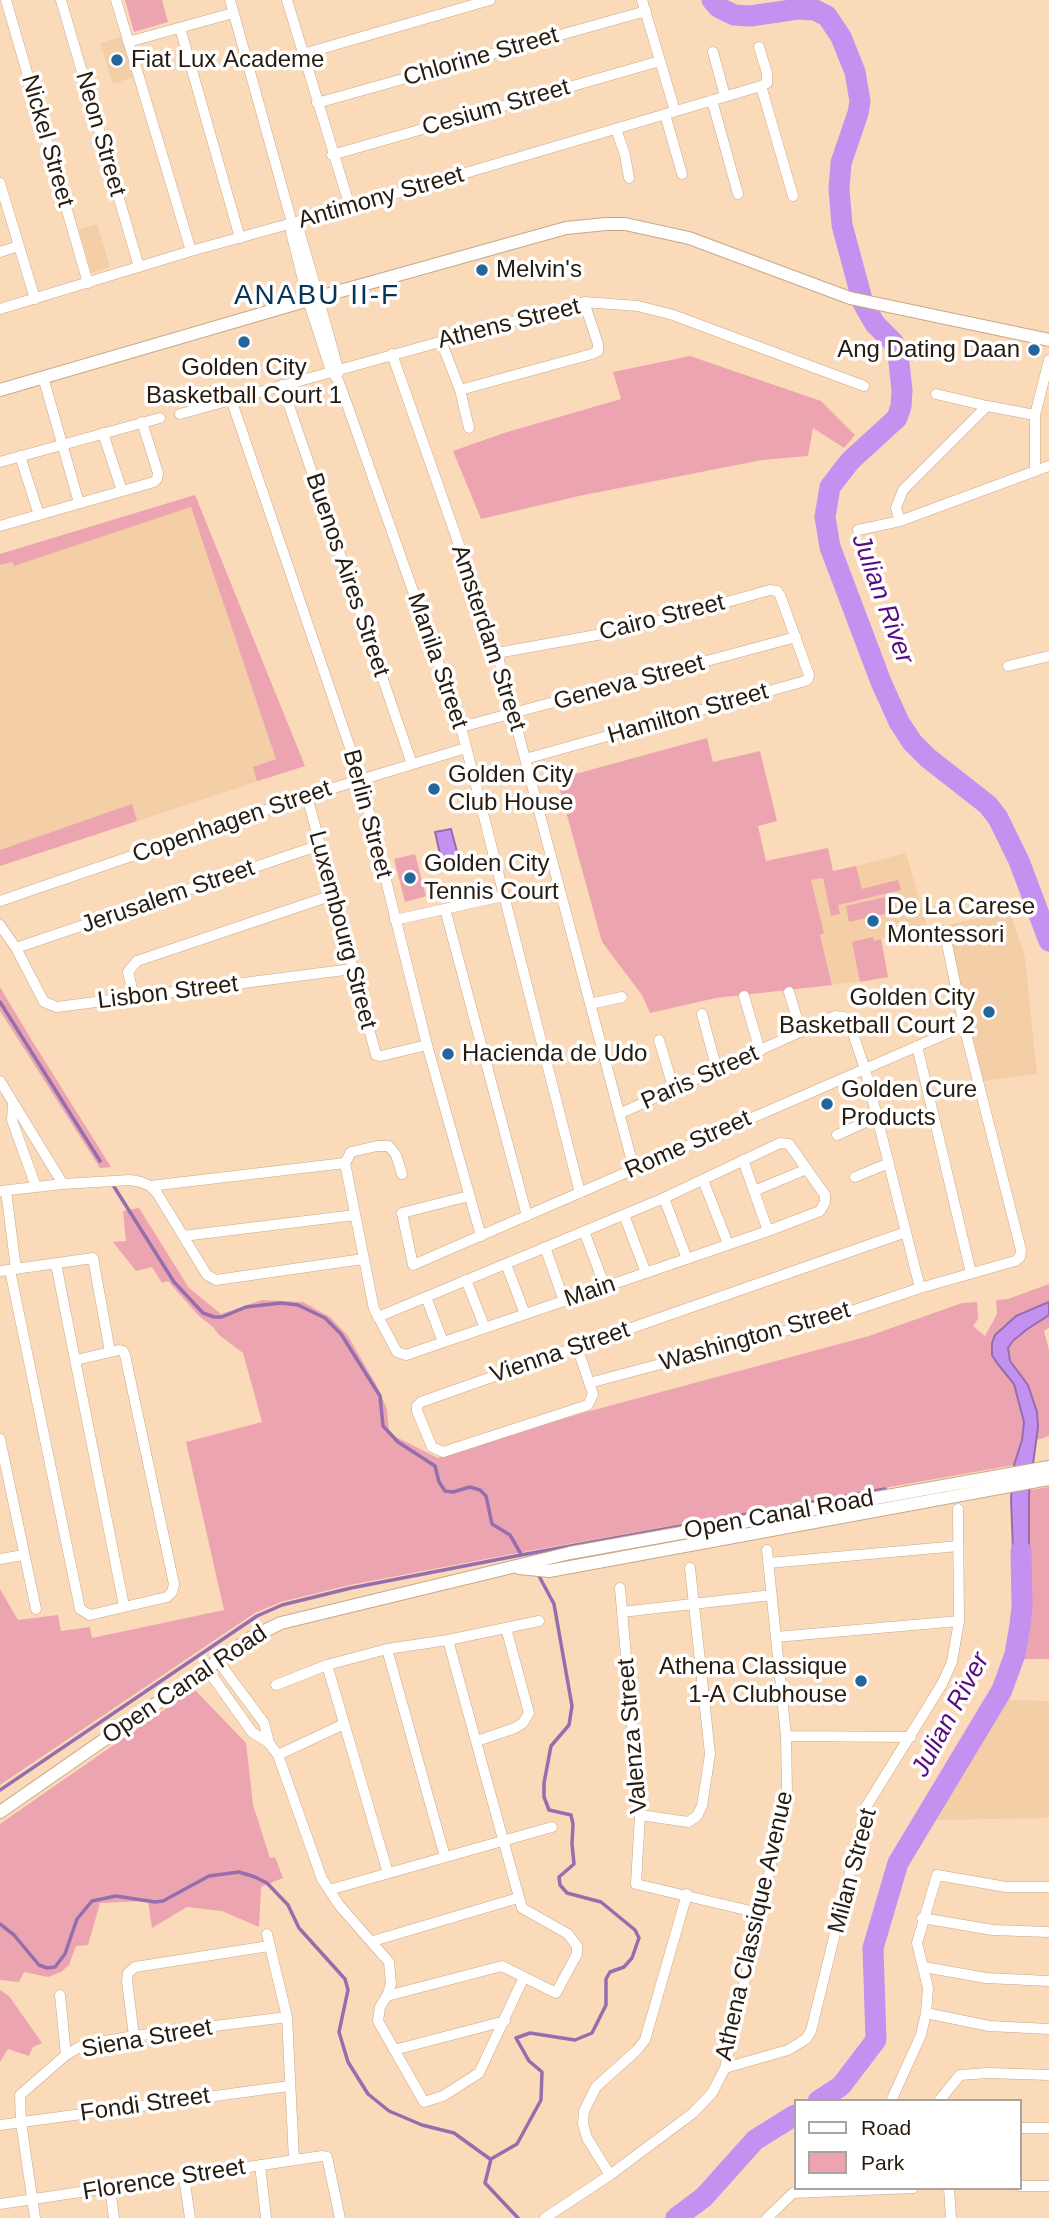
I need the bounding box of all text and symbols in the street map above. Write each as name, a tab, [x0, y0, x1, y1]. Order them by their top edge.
street label: Chlorine Street	[400, 21, 562, 93]
place label: Fiat Lux Academe	[131, 46, 324, 74]
marker: Fiat Lux Academe	[109, 52, 125, 68]
street label: Neon Street	[69, 68, 131, 200]
street label: Nickel Street	[14, 72, 80, 210]
street label: Cesium Street	[419, 73, 573, 143]
street label: Antimony Street	[295, 161, 467, 235]
place label: Melvin's	[496, 256, 582, 284]
marker: Melvin's	[474, 262, 490, 278]
district label: ANABU II-F	[235, 279, 399, 313]
street label: Athens Street	[435, 292, 583, 356]
marker: Golden City Basketball Court 1	[236, 334, 252, 350]
place label: Ang Dating Daan	[837, 336, 1020, 364]
marker: Ang Dating Daan	[1026, 342, 1042, 358]
place label: Golden City Basketball Court 1	[146, 354, 342, 410]
street label: Buenos Aires Street	[299, 469, 395, 681]
water label: Julian River	[844, 530, 920, 668]
street label: Amsterdam Street	[444, 542, 532, 734]
street label: Manila Street	[400, 589, 474, 733]
street label: Cairo Street	[596, 589, 728, 647]
street label: Geneva Street	[551, 649, 707, 717]
street label: Hamilton Street	[605, 677, 771, 751]
street label: Berlin Street	[336, 746, 398, 882]
place label: Golden City Club House	[448, 761, 573, 817]
street label: Copenhagen Street	[129, 774, 335, 870]
marker: Golden City Club House	[426, 781, 442, 797]
street label: Luxembourg Street	[302, 828, 382, 1032]
place label: Golden City Tennis Court	[424, 850, 559, 906]
street label: Jerusalem Street	[78, 854, 258, 940]
marker: Golden City Tennis Court	[402, 870, 418, 886]
place label: De La Carese Montessori	[887, 893, 1035, 949]
marker: De La Carese Montessori	[865, 913, 881, 929]
street label: Lisbon Street	[96, 970, 240, 1016]
place label: Golden City Basketball Court 2	[779, 984, 975, 1040]
marker: Golden City Basketball Court 2	[981, 1004, 997, 1020]
street label: Paris Street	[637, 1039, 763, 1117]
place label: Hacienda de Udo	[462, 1040, 647, 1068]
marker: Hacienda de Udo	[440, 1046, 456, 1062]
place label: Golden Cure Products	[841, 1076, 977, 1132]
marker: Golden Cure Products	[819, 1096, 835, 1112]
street label: Rome Street	[621, 1104, 755, 1186]
street label: Main	[561, 1270, 619, 1314]
street label: Washington Street	[657, 1296, 853, 1378]
street label: Vienna Street	[487, 1316, 633, 1390]
street label: Open Canal Road	[682, 1484, 876, 1546]
street label: Open Canal Road	[97, 1619, 273, 1751]
water label: Julian River	[905, 1648, 997, 1782]
place label: Athena Classique 1-A Clubhouse	[659, 1653, 847, 1709]
street label: Valenza Street	[612, 1657, 654, 1815]
marker: Athena Classique 1-A Clubhouse	[853, 1673, 869, 1689]
street label: Athena Classique Avenue	[710, 1788, 800, 2064]
street label: Milan Street	[823, 1805, 883, 1937]
street label: Siena Street	[79, 2013, 215, 2065]
street label: Fondi Street	[78, 2082, 212, 2128]
legend	[794, 2099, 1021, 2190]
text: Road	[861, 2116, 911, 2139]
text: Park	[861, 2151, 904, 2174]
street label: Florence Street	[81, 2153, 247, 2207]

